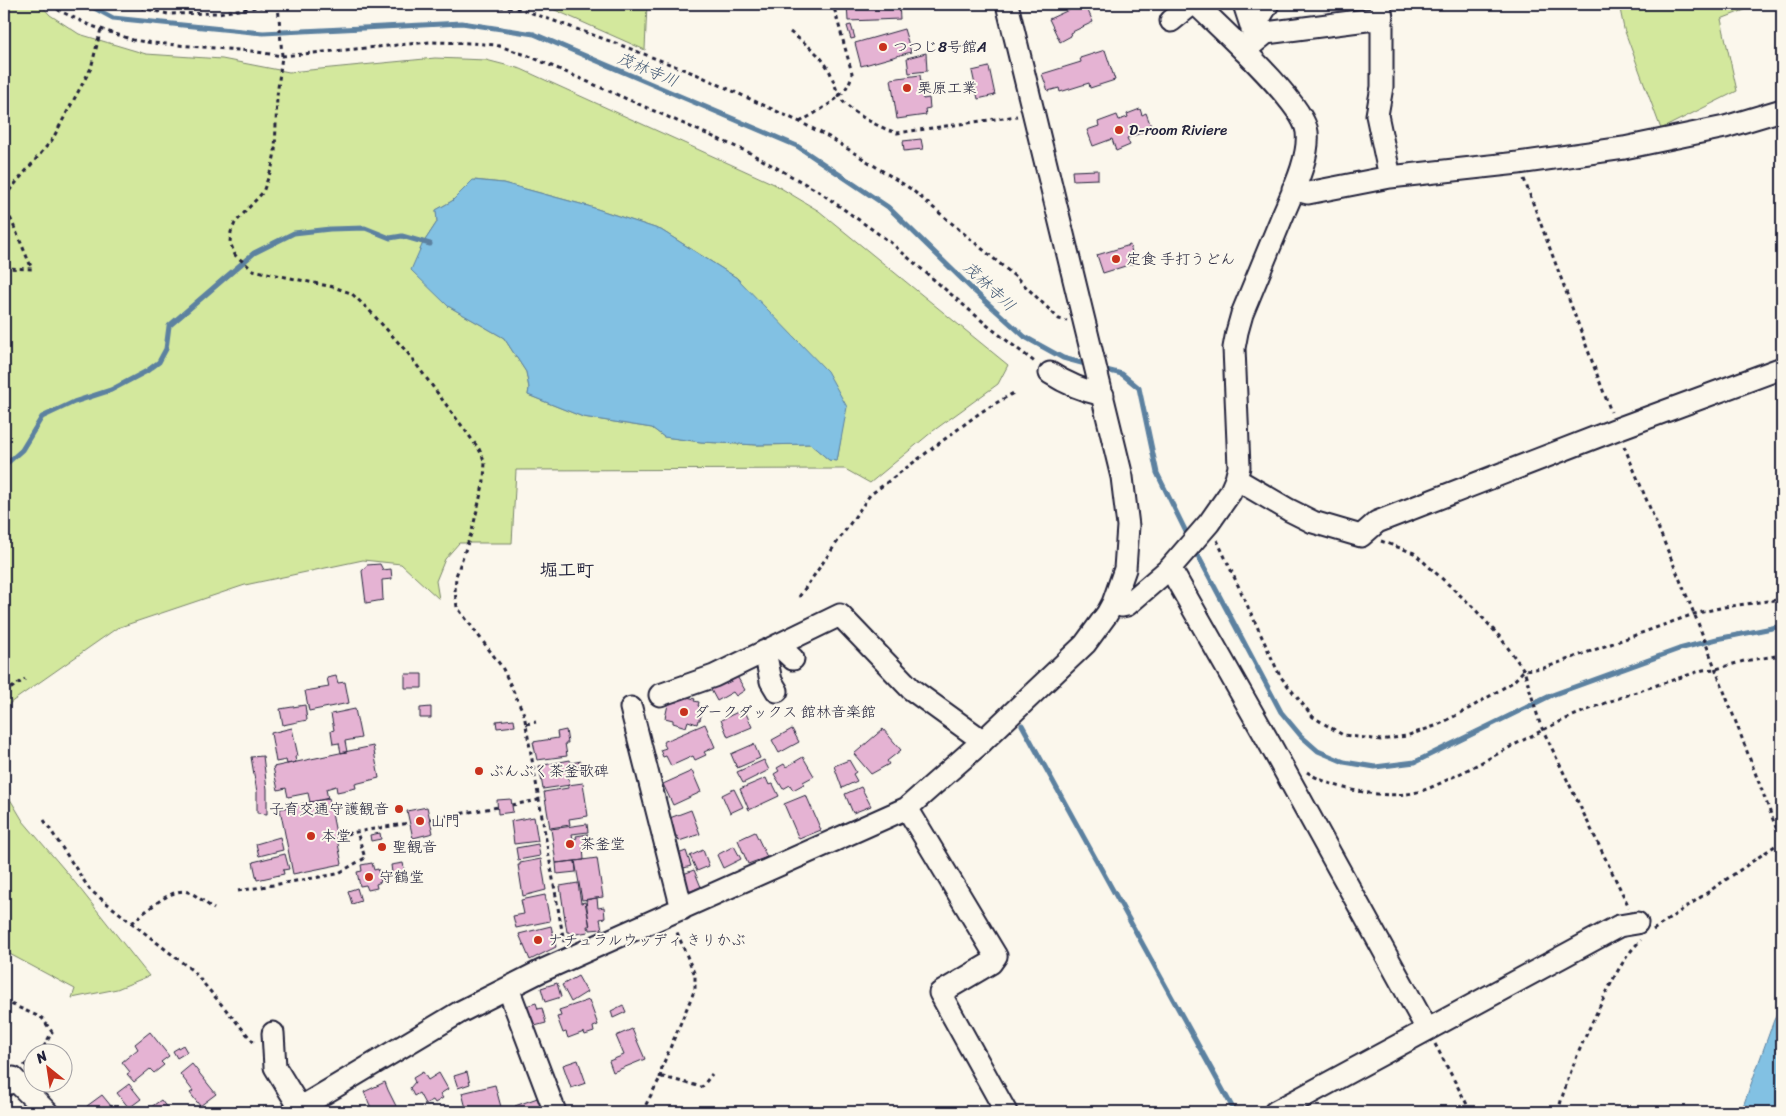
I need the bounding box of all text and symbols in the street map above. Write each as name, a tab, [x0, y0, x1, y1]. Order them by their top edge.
place label: つつじ8号館A	[893, 34, 987, 60]
marker: つつじ8号館A	[877, 41, 889, 53]
water label: 茂林寺川	[613, 44, 683, 95]
place label: 栗原工業	[917, 75, 977, 101]
marker: 栗原工業	[901, 82, 913, 94]
place label: D-room Riviere	[1129, 117, 1227, 143]
marker: D-room Riviere	[1113, 124, 1125, 136]
place label: 定食 手打うどん	[1126, 246, 1235, 272]
marker: 定食 手打うどん	[1110, 253, 1122, 265]
water label: 茂林寺川	[956, 254, 1023, 319]
district label: 堀工町	[540, 554, 594, 586]
place label: ダークダックス 館林音楽館	[694, 699, 876, 725]
marker: ダークダックス 館林音楽館	[678, 706, 690, 718]
place label: ぶんぶく茶釜歌碑	[489, 758, 609, 784]
marker: ぶんぶく茶釜歌碑	[473, 765, 485, 777]
place label: 子育交通守護観音	[269, 796, 389, 822]
marker: 子育交通守護観音	[393, 803, 405, 815]
place label: 山門	[430, 808, 460, 834]
marker: 山門	[414, 815, 426, 827]
place label: 本堂	[321, 823, 351, 849]
marker: 本堂	[305, 830, 317, 842]
place label: 茶釜堂	[580, 831, 625, 857]
place label: 聖観音	[392, 834, 437, 860]
marker: 茶釜堂	[564, 838, 576, 850]
marker: 聖観音	[376, 841, 388, 853]
place label: 守鶴堂	[379, 864, 424, 890]
marker: 守鶴堂	[363, 871, 375, 883]
place label: ナチュラルウッディ きりかぶ	[548, 927, 746, 953]
marker: ナチュラルウッディ きりかぶ	[532, 934, 544, 946]
north arrow	[22, 1044, 72, 1094]
text: N	[30, 1044, 52, 1071]

